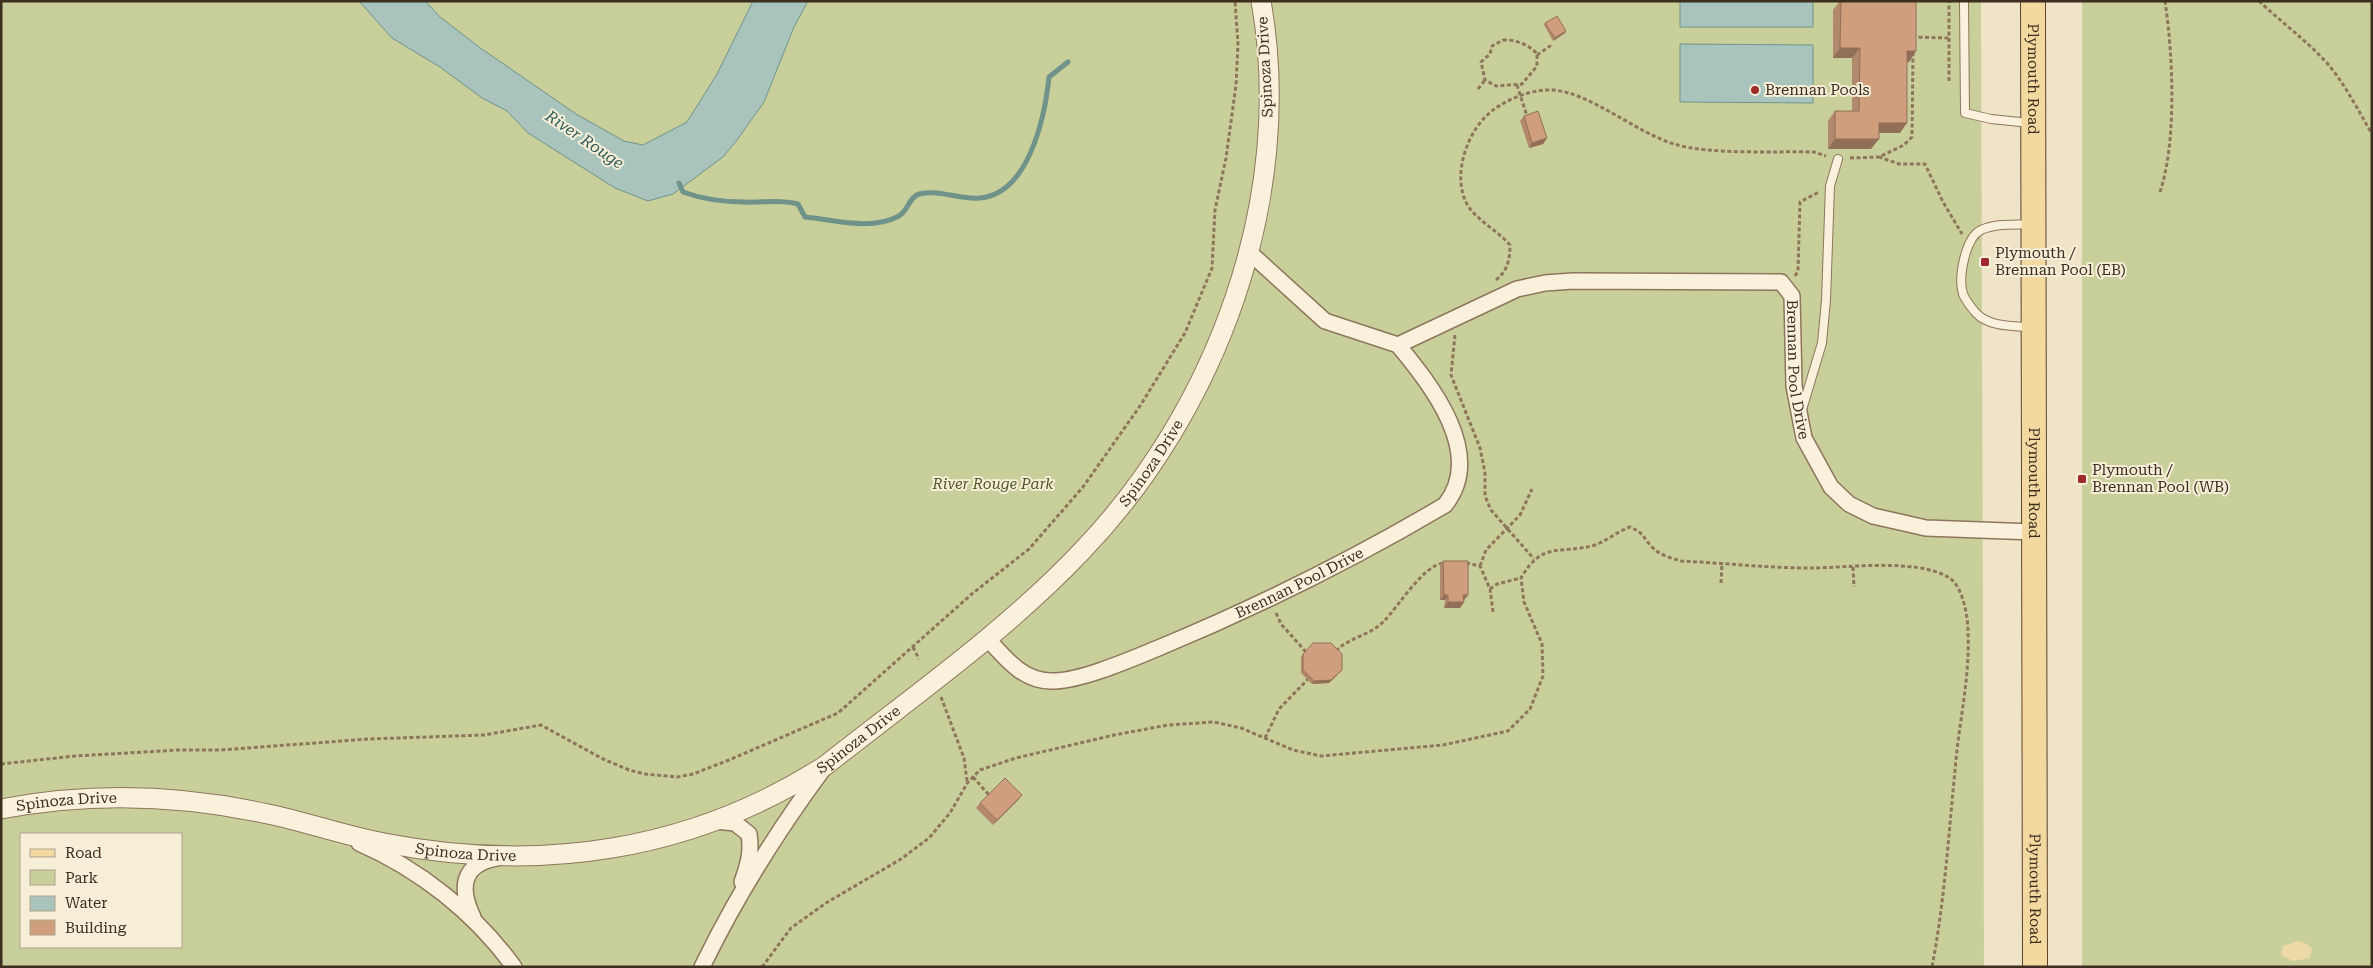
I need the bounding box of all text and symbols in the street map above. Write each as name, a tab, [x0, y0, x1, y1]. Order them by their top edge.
street label: Spinoza Drive	[1253, 16, 1277, 118]
street label: Plymouth Road	[2024, 23, 2042, 135]
place label: Brennan Pools	[1765, 81, 1870, 99]
marker: Brennan Pools	[1749, 84, 1761, 96]
water label: River Rouge	[541, 106, 627, 173]
place label: Plymouth / Brennan Pool (EB)	[1995, 244, 2126, 279]
marker: Plymouth / Brennan Pool (EB)	[1979, 256, 1991, 268]
street label: Brennan Pool Drive	[1783, 299, 1813, 441]
street label: Spinoza Drive	[1115, 416, 1187, 510]
street label: Plymouth Road	[2025, 427, 2043, 539]
place label: Plymouth / Brennan Pool (WB)	[2092, 461, 2229, 496]
marker: Plymouth / Brennan Pool (WB)	[2076, 473, 2088, 485]
park label: River Rouge Park	[932, 475, 1054, 493]
street label: Brennan Pool Drive	[1232, 544, 1367, 622]
street label: Spinoza Drive	[813, 702, 904, 778]
street label: Spinoza Drive	[15, 789, 117, 815]
legend	[20, 833, 182, 948]
street label: Plymouth Road	[2026, 833, 2044, 945]
street label: Spinoza Drive	[414, 839, 516, 865]
text: Road	[65, 844, 102, 862]
text: Park	[65, 869, 99, 887]
text: Water	[65, 894, 107, 912]
text: Building	[65, 919, 127, 937]

